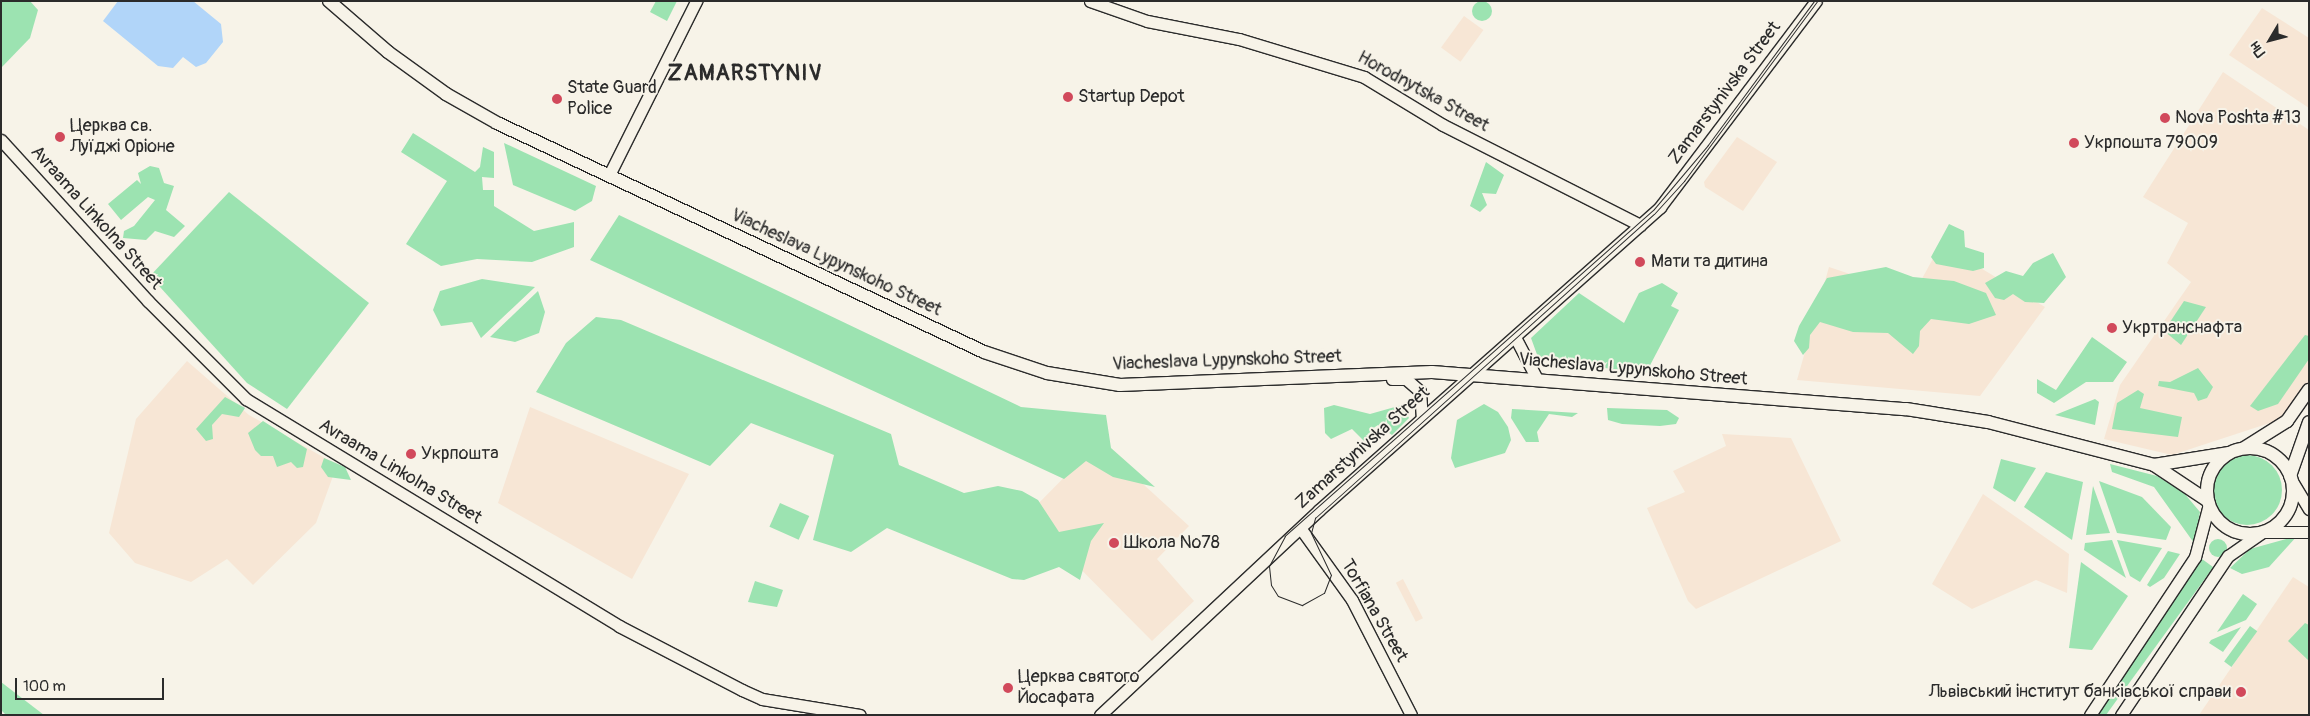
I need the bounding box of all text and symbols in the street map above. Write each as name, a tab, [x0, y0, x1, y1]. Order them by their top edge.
north arrow	[2245, 15, 2295, 65]
street label: Zamarstynivska Street	[1664, 17, 1786, 169]
text: Пн	[2246, 38, 2269, 61]
street label: Horodnytska Street	[1353, 47, 1493, 137]
district label: ZAMARSTYNIV	[666, 61, 824, 87]
place label: State Guard Police	[567, 78, 657, 120]
place label: Startup Depot	[1078, 86, 1185, 108]
marker: Startup Depot	[1062, 91, 1074, 103]
marker: State Guard Police	[551, 93, 563, 105]
place label: Nova Poshta #13	[2175, 107, 2301, 129]
marker: Nova Poshta #13	[2159, 112, 2171, 124]
place label: Церква св. Луїджі Оріоне	[70, 116, 175, 158]
marker: Церква св. Луїджі Оріоне	[54, 131, 66, 143]
place label: Укрпошта 79009	[2084, 132, 2218, 154]
marker: Укрпошта 79009	[2068, 137, 2080, 149]
street label: Avraama Linkolna Street	[26, 142, 166, 294]
street label: Viacheslava Lypynskoho Street	[727, 205, 945, 321]
place label: Мати та дитина	[1651, 251, 1768, 273]
marker: Мати та дитина	[1633, 255, 1647, 269]
place label: Укртранснафта	[2122, 317, 2242, 339]
marker: Укртранснафта	[2106, 322, 2118, 334]
street label: Viacheslava Lypynskoho Street	[1112, 346, 1342, 376]
street label: Viacheslava Lypynskoho Street	[1518, 349, 1748, 391]
street label: Zamarstynivska Street	[1291, 382, 1435, 514]
street label: Avraama Linkolna Street	[315, 415, 485, 529]
place label: Укрпошта	[421, 443, 499, 465]
marker: Укрпошта	[405, 448, 417, 460]
place label: Школа №78	[1124, 532, 1220, 554]
marker: Школа №78	[1108, 537, 1120, 549]
street label: Torfiana Street	[1336, 556, 1412, 666]
place label: Церква святого Йосафата	[1018, 667, 1140, 710]
scale bar	[18, 668, 166, 700]
text: 100 m	[23, 677, 66, 696]
place label: Львівський інститут банківської справи	[1929, 681, 2231, 703]
marker: Церква святого Йосафата	[1002, 682, 1014, 694]
marker: Львівський інститут банківської справи	[2235, 686, 2247, 698]

